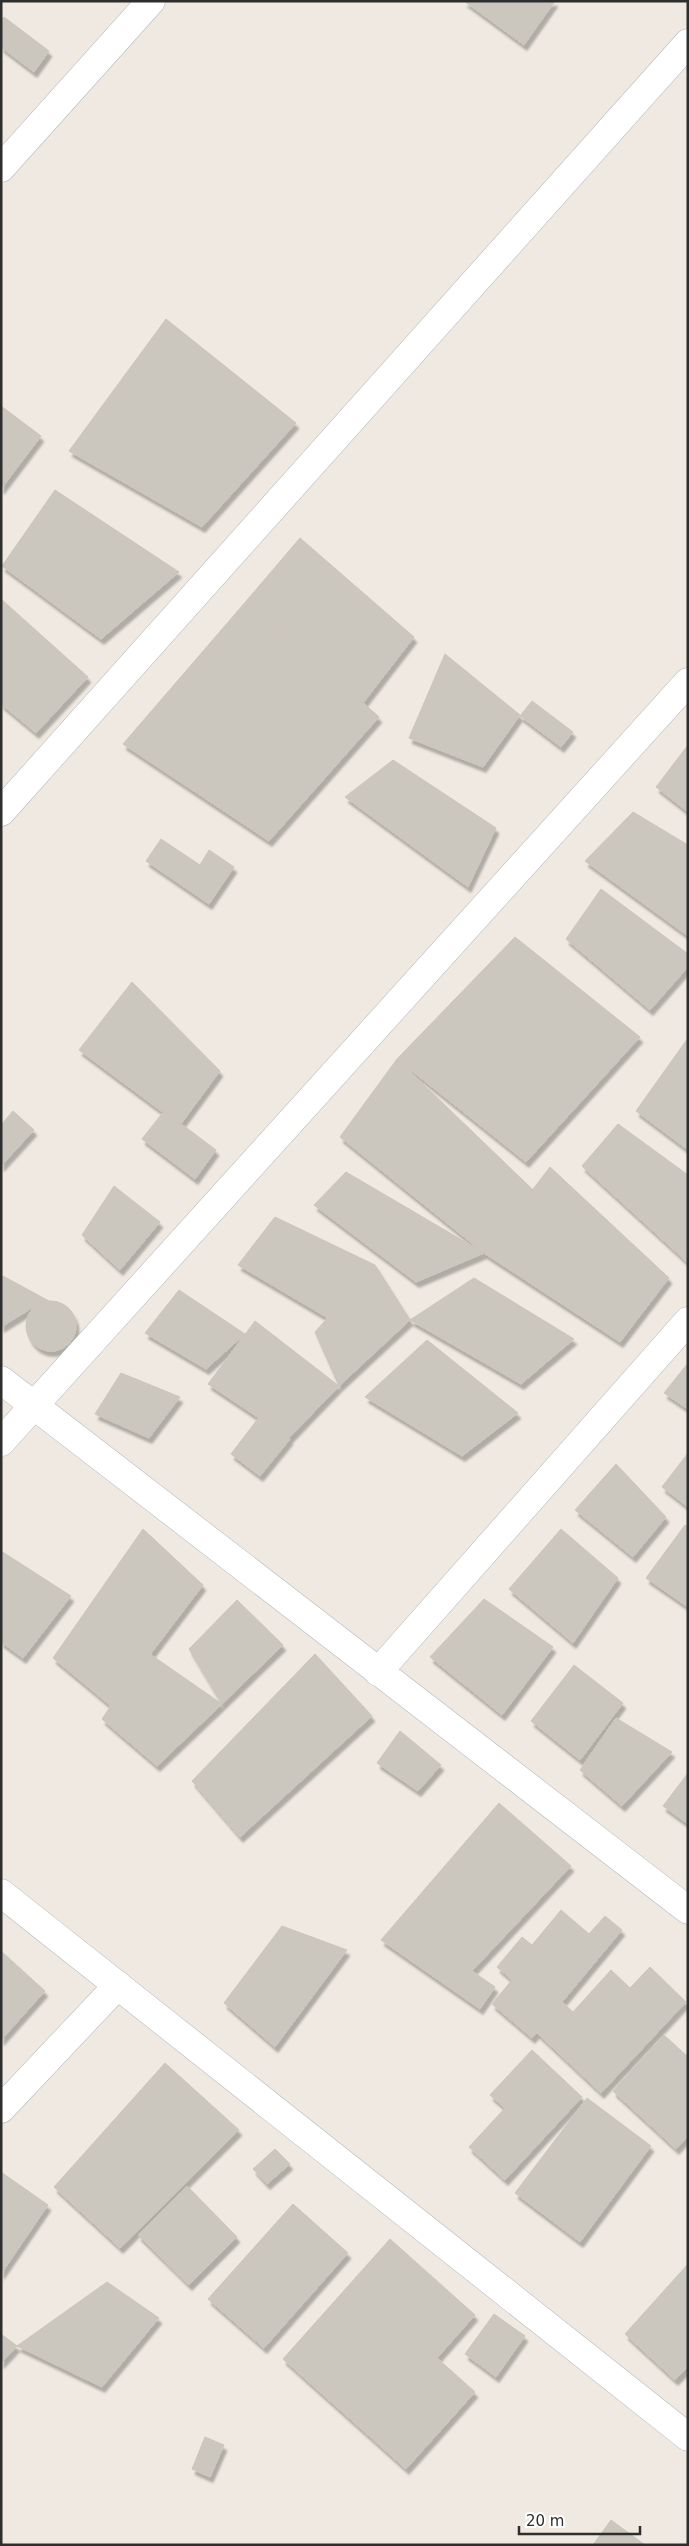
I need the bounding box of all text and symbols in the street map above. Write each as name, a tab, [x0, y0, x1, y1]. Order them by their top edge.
scale bar	[519, 2504, 640, 2536]
text: 20 m	[526, 2512, 564, 2530]

